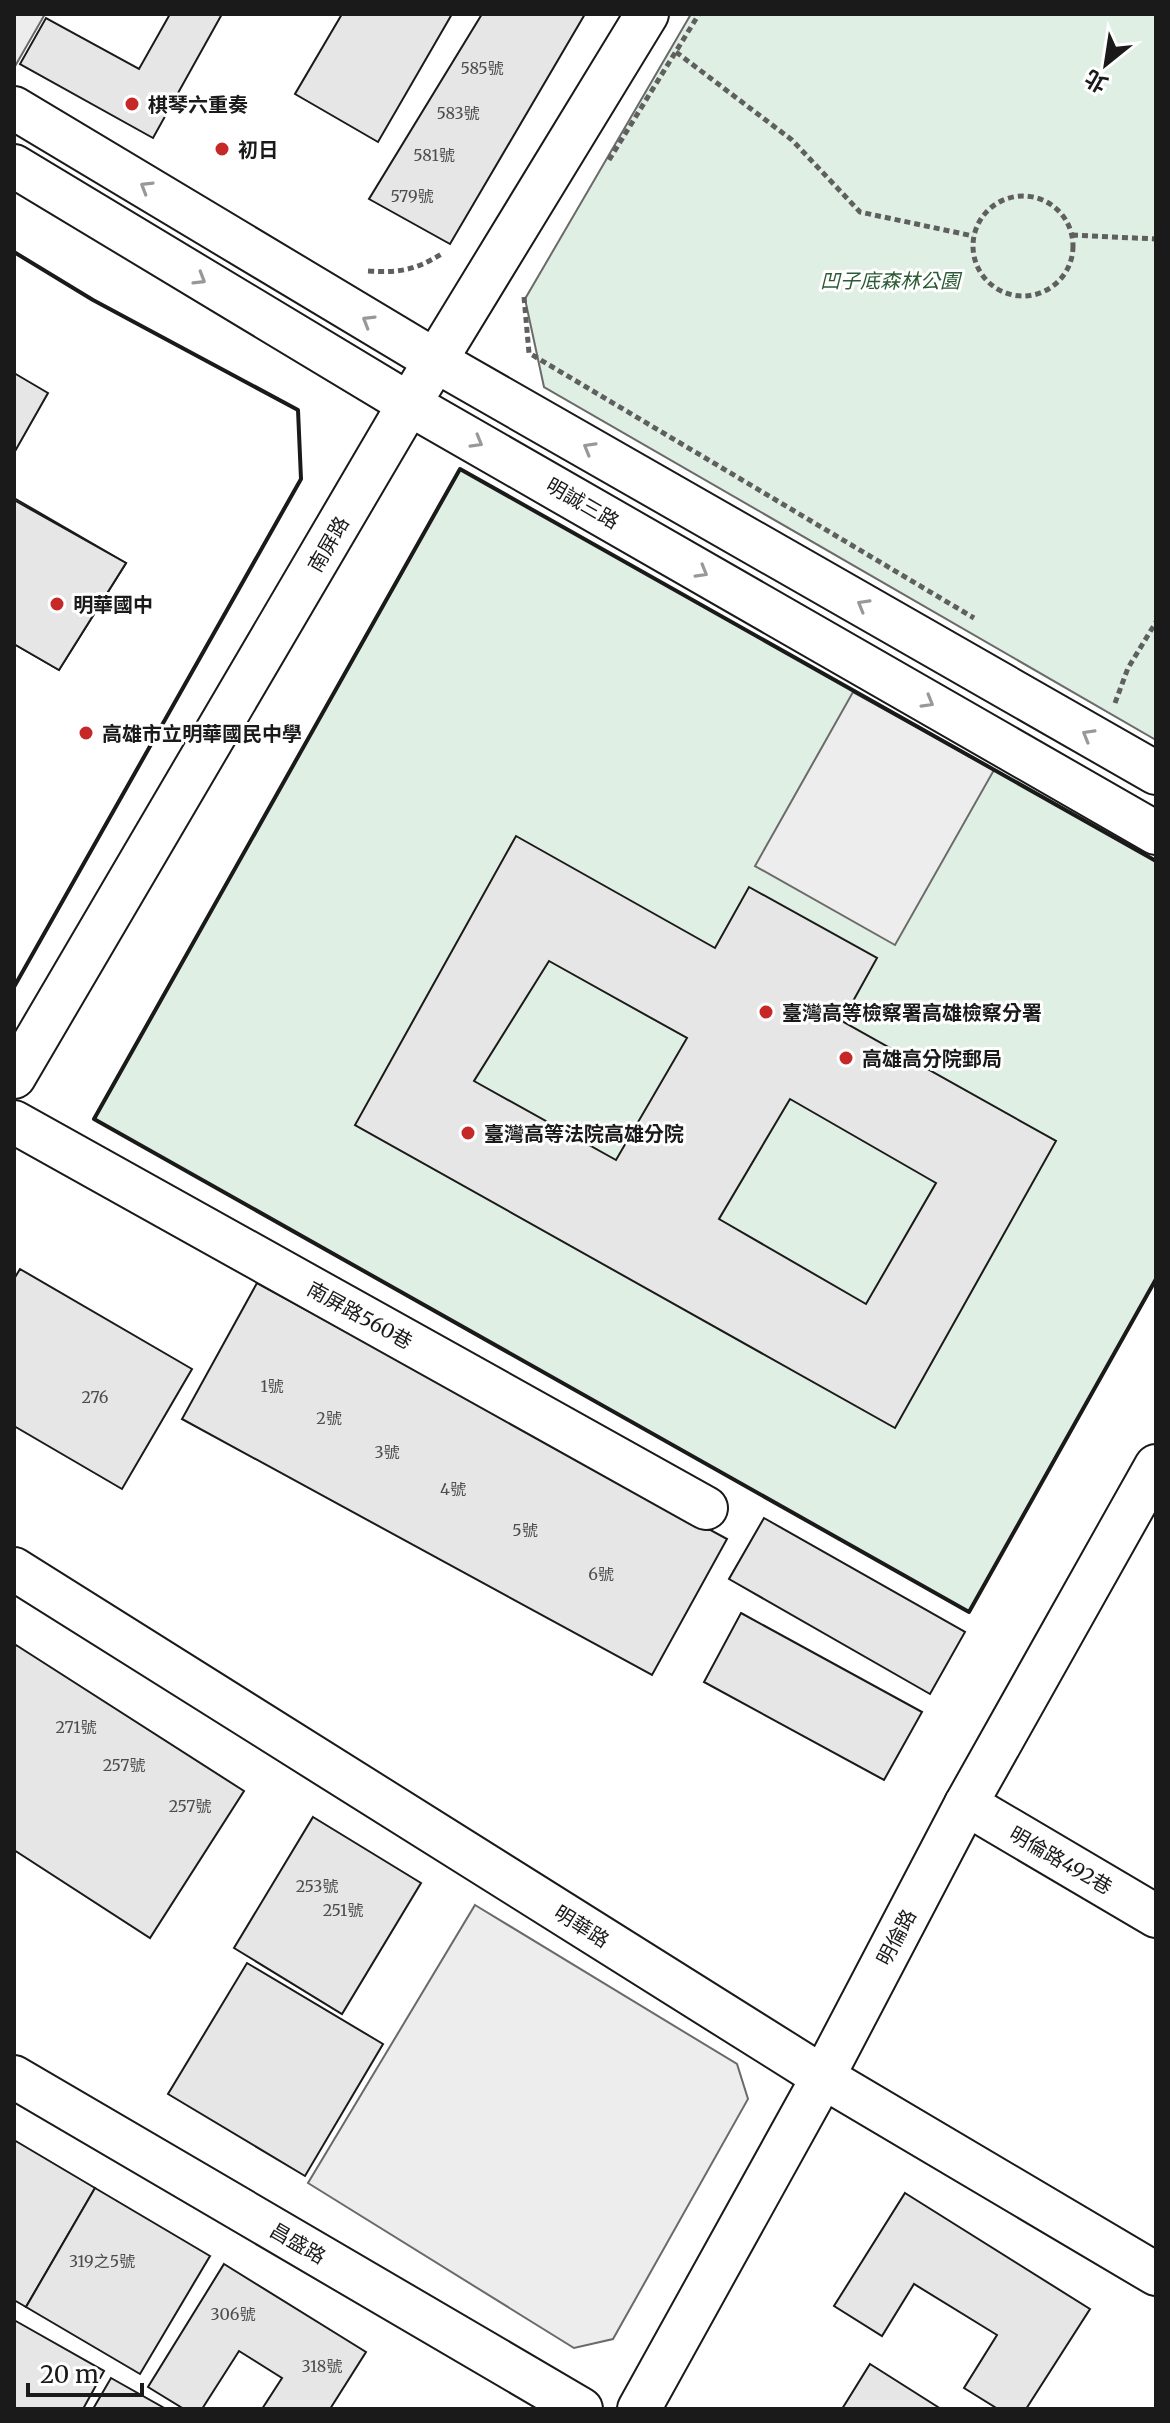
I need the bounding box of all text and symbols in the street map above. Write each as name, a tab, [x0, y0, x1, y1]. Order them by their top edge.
north arrow	[1066, 24, 1146, 104]
house number: 585號	[460, 58, 504, 78]
text: 北	[1079, 64, 1113, 99]
place label: 棋琴六重奏	[148, 92, 248, 117]
marker: 棋琴六重奏	[123, 95, 141, 113]
house number: 583號	[436, 103, 480, 123]
place label: 初日	[238, 137, 278, 162]
marker: 初日	[213, 140, 231, 158]
house number: 581號	[413, 145, 455, 165]
one-way arrow	[140, 181, 155, 197]
house number: 579號	[390, 186, 434, 206]
park label: 凹子底森林公園	[820, 268, 963, 293]
one-way arrow	[192, 269, 206, 284]
one-way arrow	[362, 315, 377, 331]
one-way arrow	[469, 432, 483, 448]
one-way arrow	[583, 442, 597, 458]
street label: 明誠三路	[542, 472, 624, 534]
street label: 南屏路	[302, 512, 354, 576]
one-way arrow	[693, 562, 708, 578]
place label: 明華國中	[73, 592, 153, 617]
marker: 明華國中	[48, 595, 66, 613]
one-way arrow	[857, 599, 872, 615]
one-way arrow	[919, 692, 934, 708]
place label: 高雄市立明華國民中學	[102, 721, 302, 746]
marker: 高雄市立明華國民中學	[77, 724, 95, 742]
one-way arrow	[1082, 729, 1097, 745]
place label: 臺灣高等檢察署高雄檢察分署	[782, 1000, 1042, 1025]
marker: 臺灣高等檢察署高雄檢察分署	[757, 1003, 775, 1021]
place label: 高雄高分院郵局	[862, 1046, 1002, 1071]
marker: 高雄高分院郵局	[837, 1049, 855, 1067]
place label: 臺灣高等法院高雄分院	[484, 1121, 684, 1146]
marker: 臺灣高等法院高雄分院	[459, 1124, 477, 1142]
street label: 南屏路560巷	[303, 1276, 417, 1354]
house number: 1號	[260, 1376, 284, 1396]
house number: 276	[82, 1387, 109, 1407]
house number: 2號	[316, 1408, 342, 1428]
house number: 3號	[374, 1442, 400, 1462]
house number: 4號	[440, 1479, 466, 1499]
house number: 5號	[512, 1520, 538, 1540]
house number: 6號	[588, 1564, 614, 1584]
house number: 271號	[55, 1717, 97, 1737]
house number: 257號	[103, 1755, 145, 1775]
house number: 257號	[169, 1796, 211, 1816]
street label: 明倫路492巷	[1005, 1821, 1117, 1899]
house number: 253號	[296, 1876, 338, 1896]
house number: 251號	[323, 1900, 363, 1920]
street label: 明華路	[550, 1900, 614, 1952]
street label: 明倫路	[871, 1905, 921, 1969]
street label: 昌盛路	[266, 2217, 330, 2269]
house number: 319之5號	[69, 2251, 135, 2271]
house number: 306號	[211, 2304, 255, 2324]
scale bar	[28, 2347, 142, 2397]
house number: 318號	[302, 2356, 342, 2376]
text: 20 m	[40, 2359, 99, 2390]

